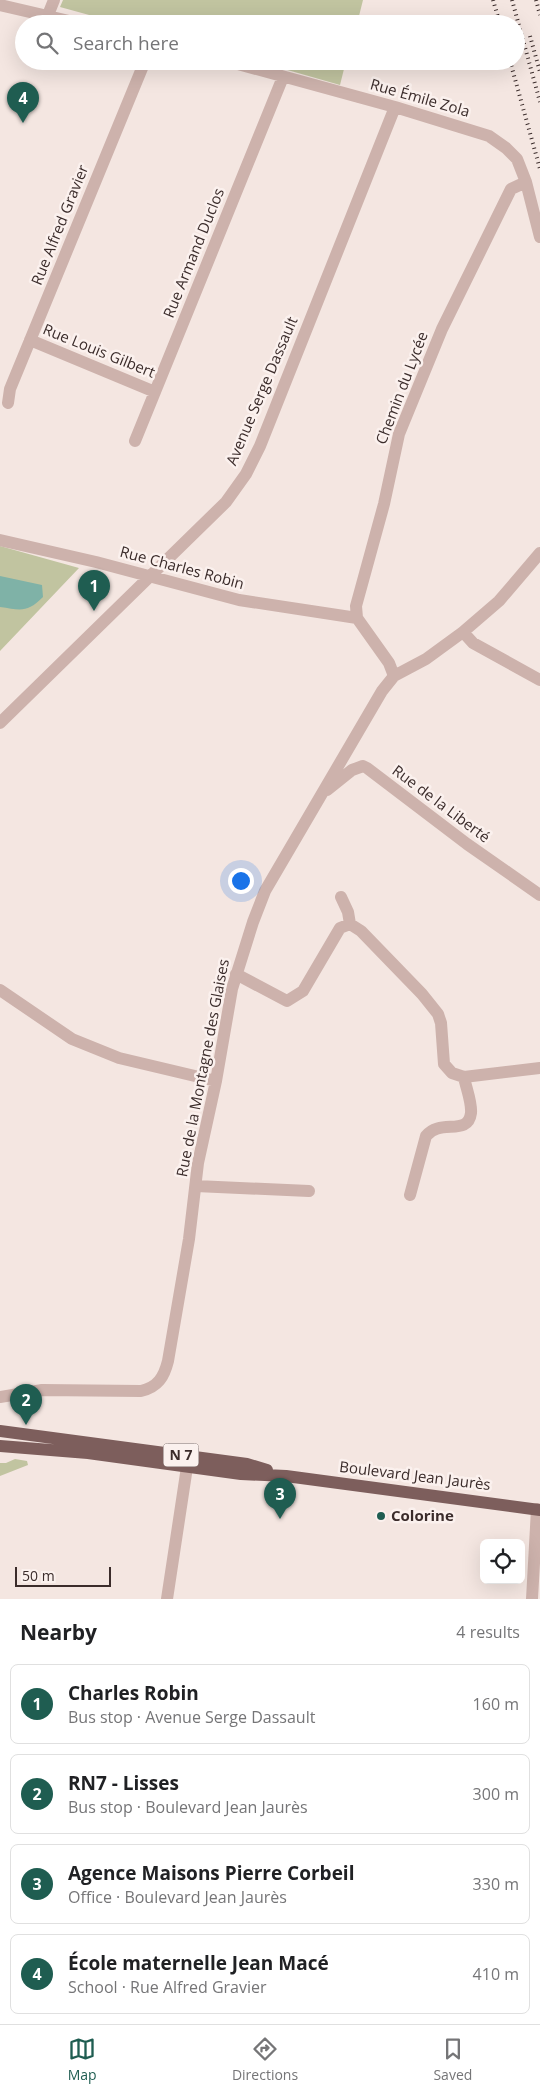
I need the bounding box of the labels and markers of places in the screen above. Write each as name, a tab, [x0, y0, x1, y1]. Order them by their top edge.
pin: 4	[7, 82, 39, 123]
pin: 1	[78, 570, 110, 611]
pin: 2	[10, 1384, 42, 1425]
pin: 3	[264, 1478, 296, 1519]
place label: Colorine	[391, 1505, 454, 1525]
marker: Colorine	[375, 1510, 387, 1522]

